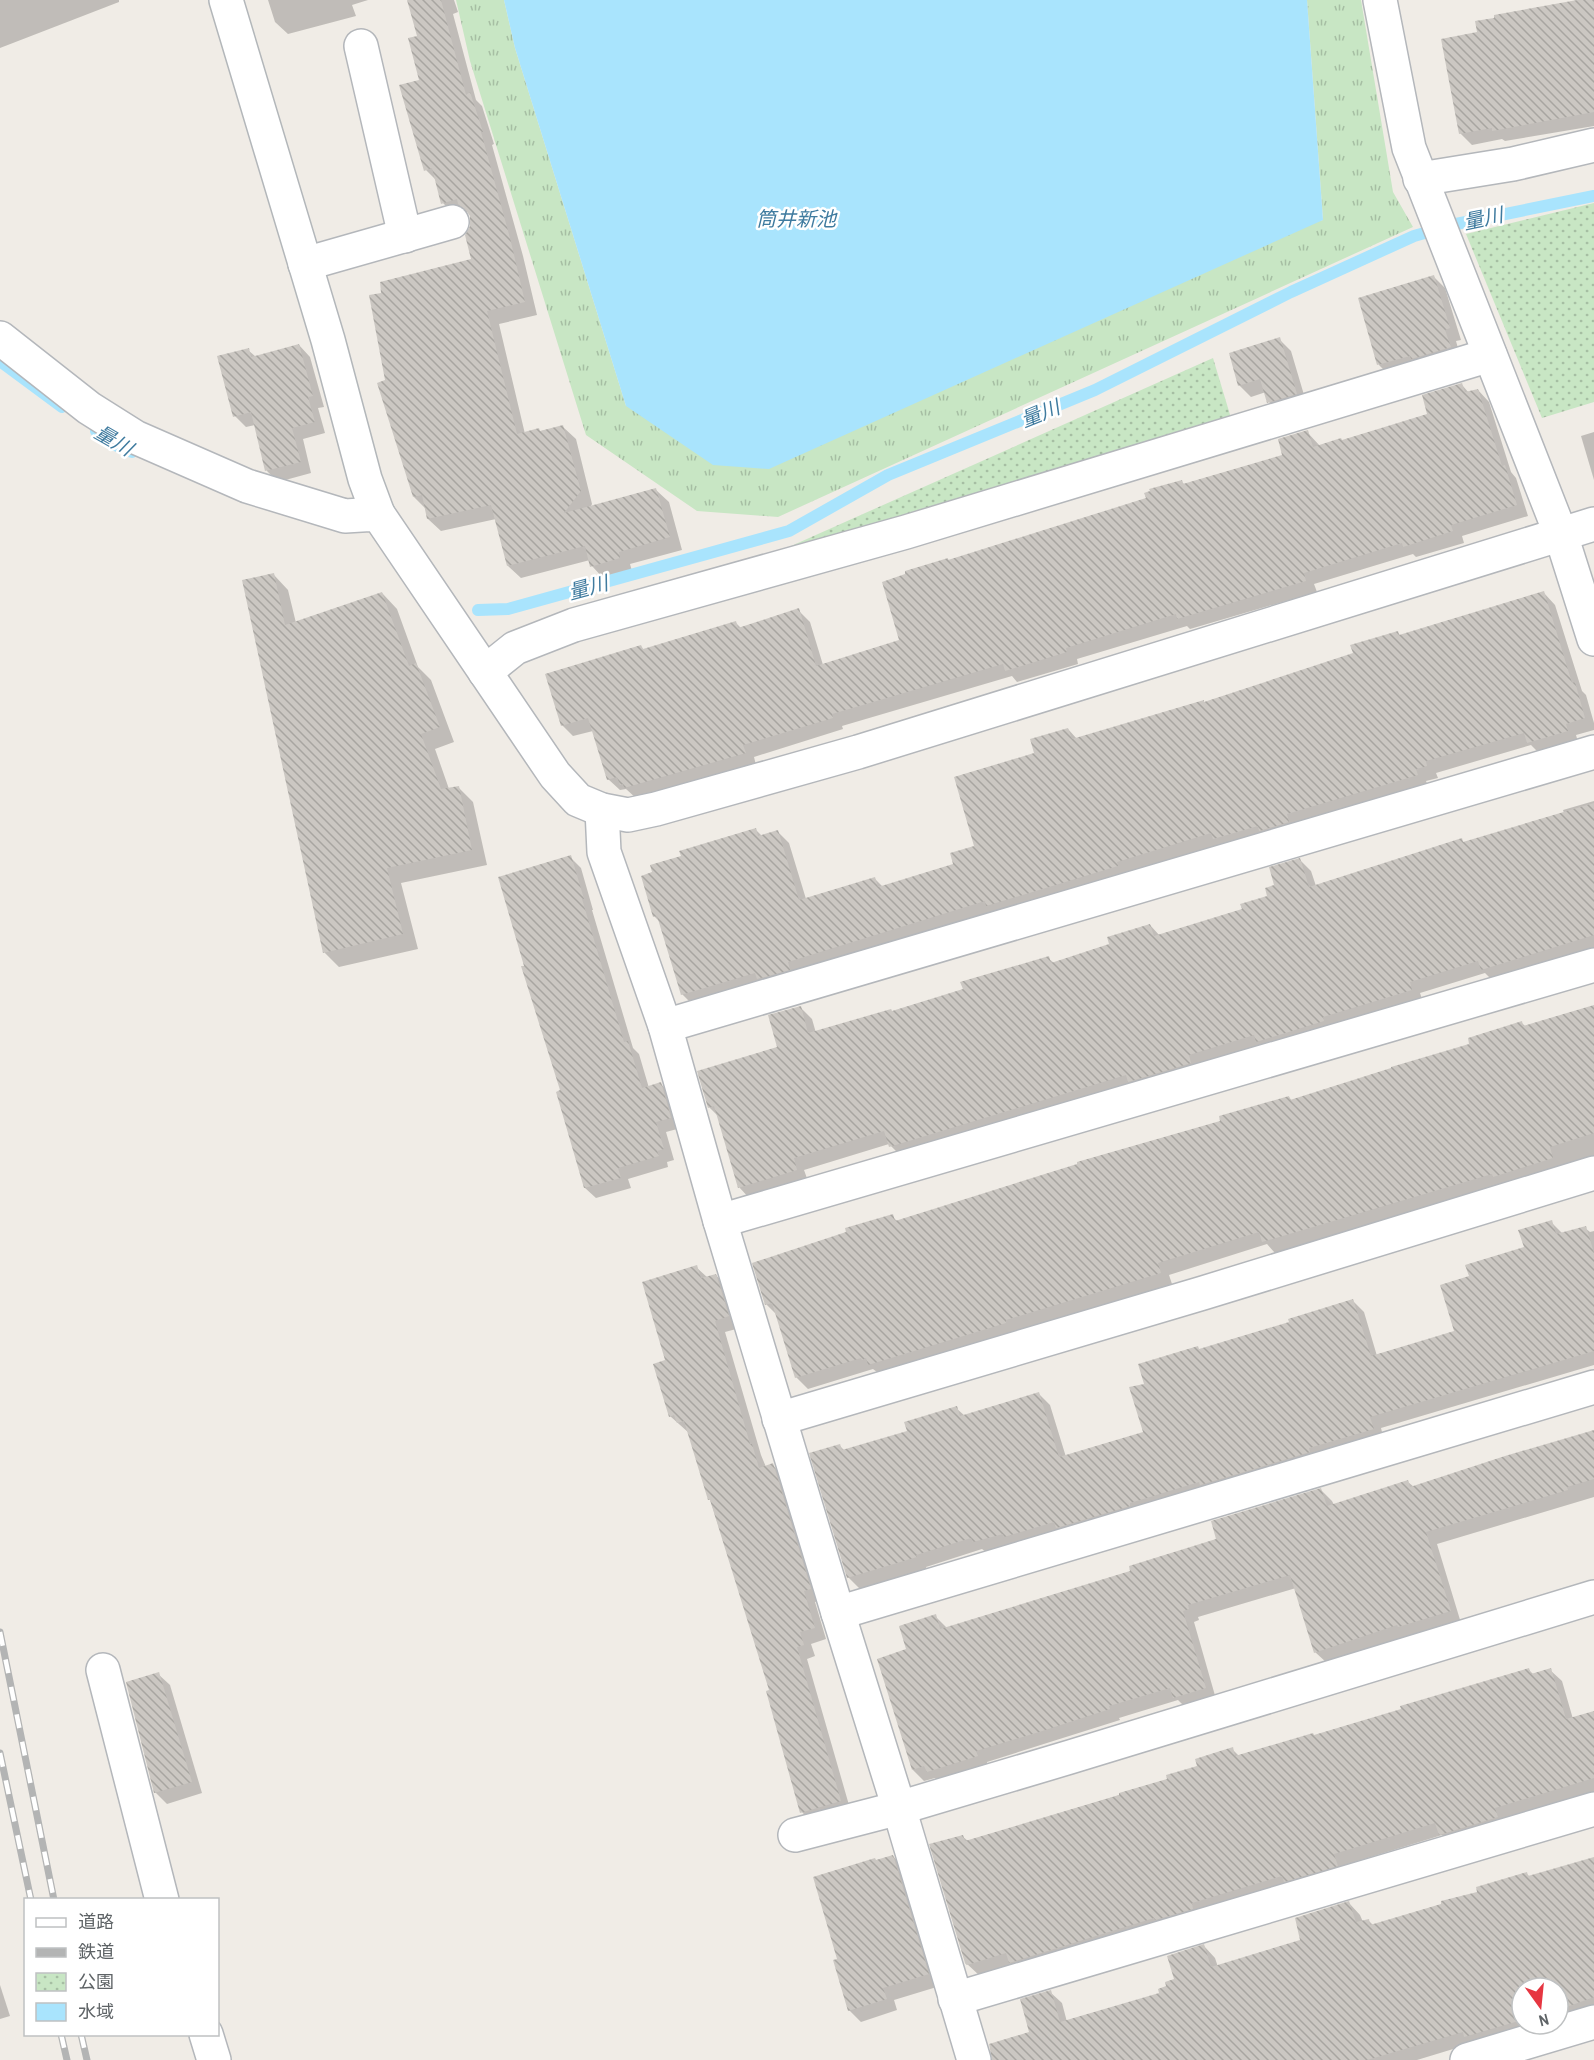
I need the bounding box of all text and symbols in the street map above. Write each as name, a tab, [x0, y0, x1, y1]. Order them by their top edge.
water label: 量川	[1461, 200, 1507, 235]
water label: 筒井新池	[756, 205, 838, 232]
water label: 量川	[1016, 392, 1065, 433]
water label: 量川	[90, 418, 140, 463]
water label: 量川	[565, 568, 613, 605]
legend	[24, 1898, 219, 2036]
text: 道路	[78, 1909, 114, 1934]
text: 鉄道	[78, 1939, 114, 1964]
text: 公園	[78, 1969, 114, 1994]
north arrow	[1510, 1976, 1570, 2036]
text: 水域	[78, 1999, 114, 2024]
text: N	[1536, 2009, 1551, 2032]

